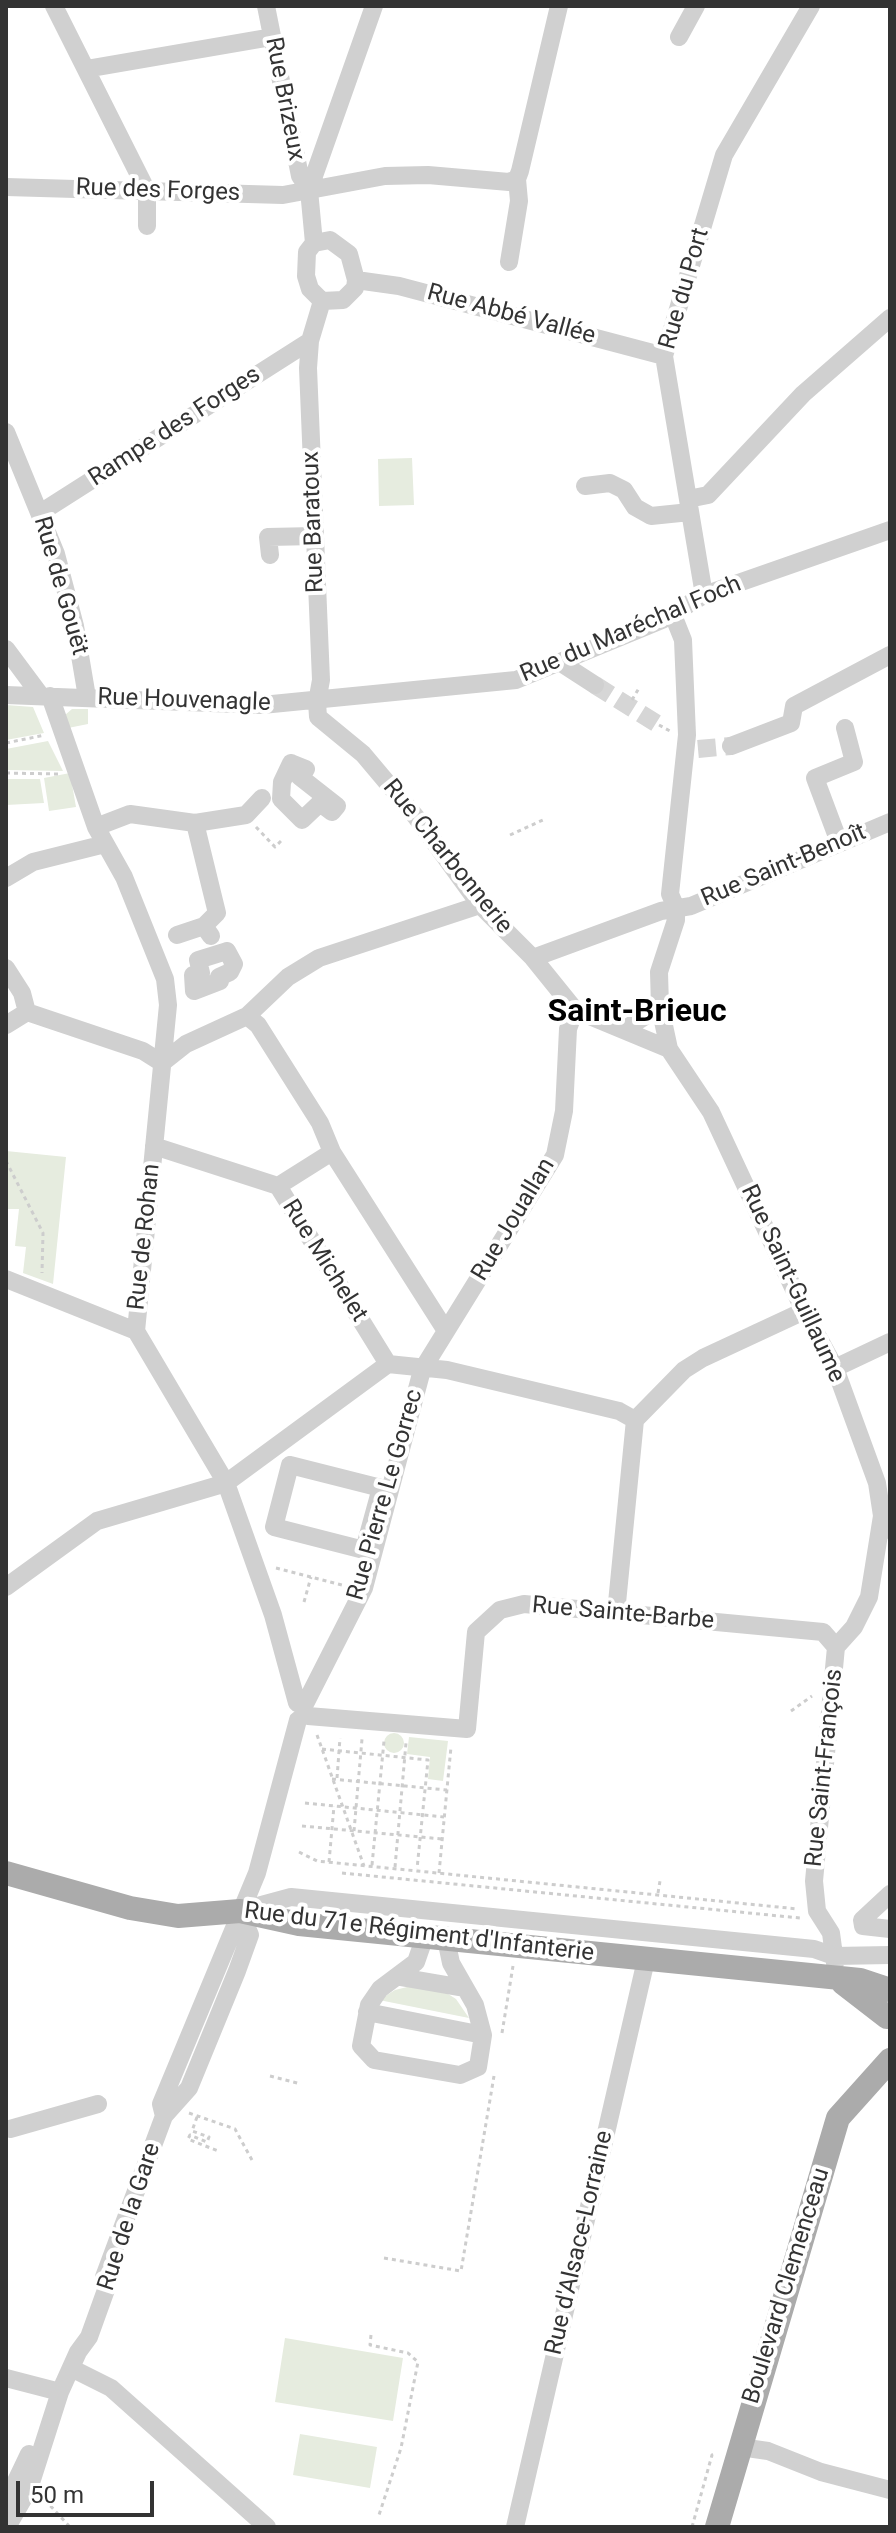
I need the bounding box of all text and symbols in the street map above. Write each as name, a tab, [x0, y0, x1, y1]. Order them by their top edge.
street label: Rue Brizeux	[258, 35, 310, 163]
street label: Rue des Forges	[75, 174, 241, 208]
street label: Rue du Port	[654, 225, 716, 353]
street label: Rue Abbé Vallée	[424, 279, 598, 351]
street label: Rampe des Forges	[84, 361, 266, 493]
street label: Rue Baratoux	[297, 451, 331, 593]
street label: Rue de Gouët	[26, 513, 94, 659]
street label: Rue du Maréchal Foch	[516, 570, 746, 690]
street label: Rue Houvenagle	[97, 684, 271, 718]
street label: Rue Charbonnerie	[376, 774, 518, 940]
street label: Rue Saint-Benoît	[697, 818, 871, 914]
district label: Saint-Brieuc	[547, 994, 727, 1032]
street label: Rue Jouallan	[466, 1153, 562, 1287]
street label: Rue de Rohan	[123, 1162, 167, 1312]
street label: Rue Saint-Guillaume	[734, 1181, 850, 1387]
street label: Rue Michelet	[275, 1195, 373, 1327]
street label: Rue Pierre Le Gorrec	[342, 1386, 430, 1604]
street label: Rue Sainte-Barbe	[531, 1592, 715, 1636]
street label: Rue Saint-François	[800, 1668, 850, 1868]
street label: Rue du 71e Régiment d'Infanterie	[242, 1897, 596, 1969]
street label: Rue d'Alsace-Lorraine	[540, 2128, 620, 2358]
street label: Rue de la Gare	[93, 2139, 167, 2295]
street label: Boulevard Clemenceau	[737, 2165, 837, 2407]
scale bar	[20, 2465, 158, 2515]
text: 50 m	[30, 2481, 84, 2509]

